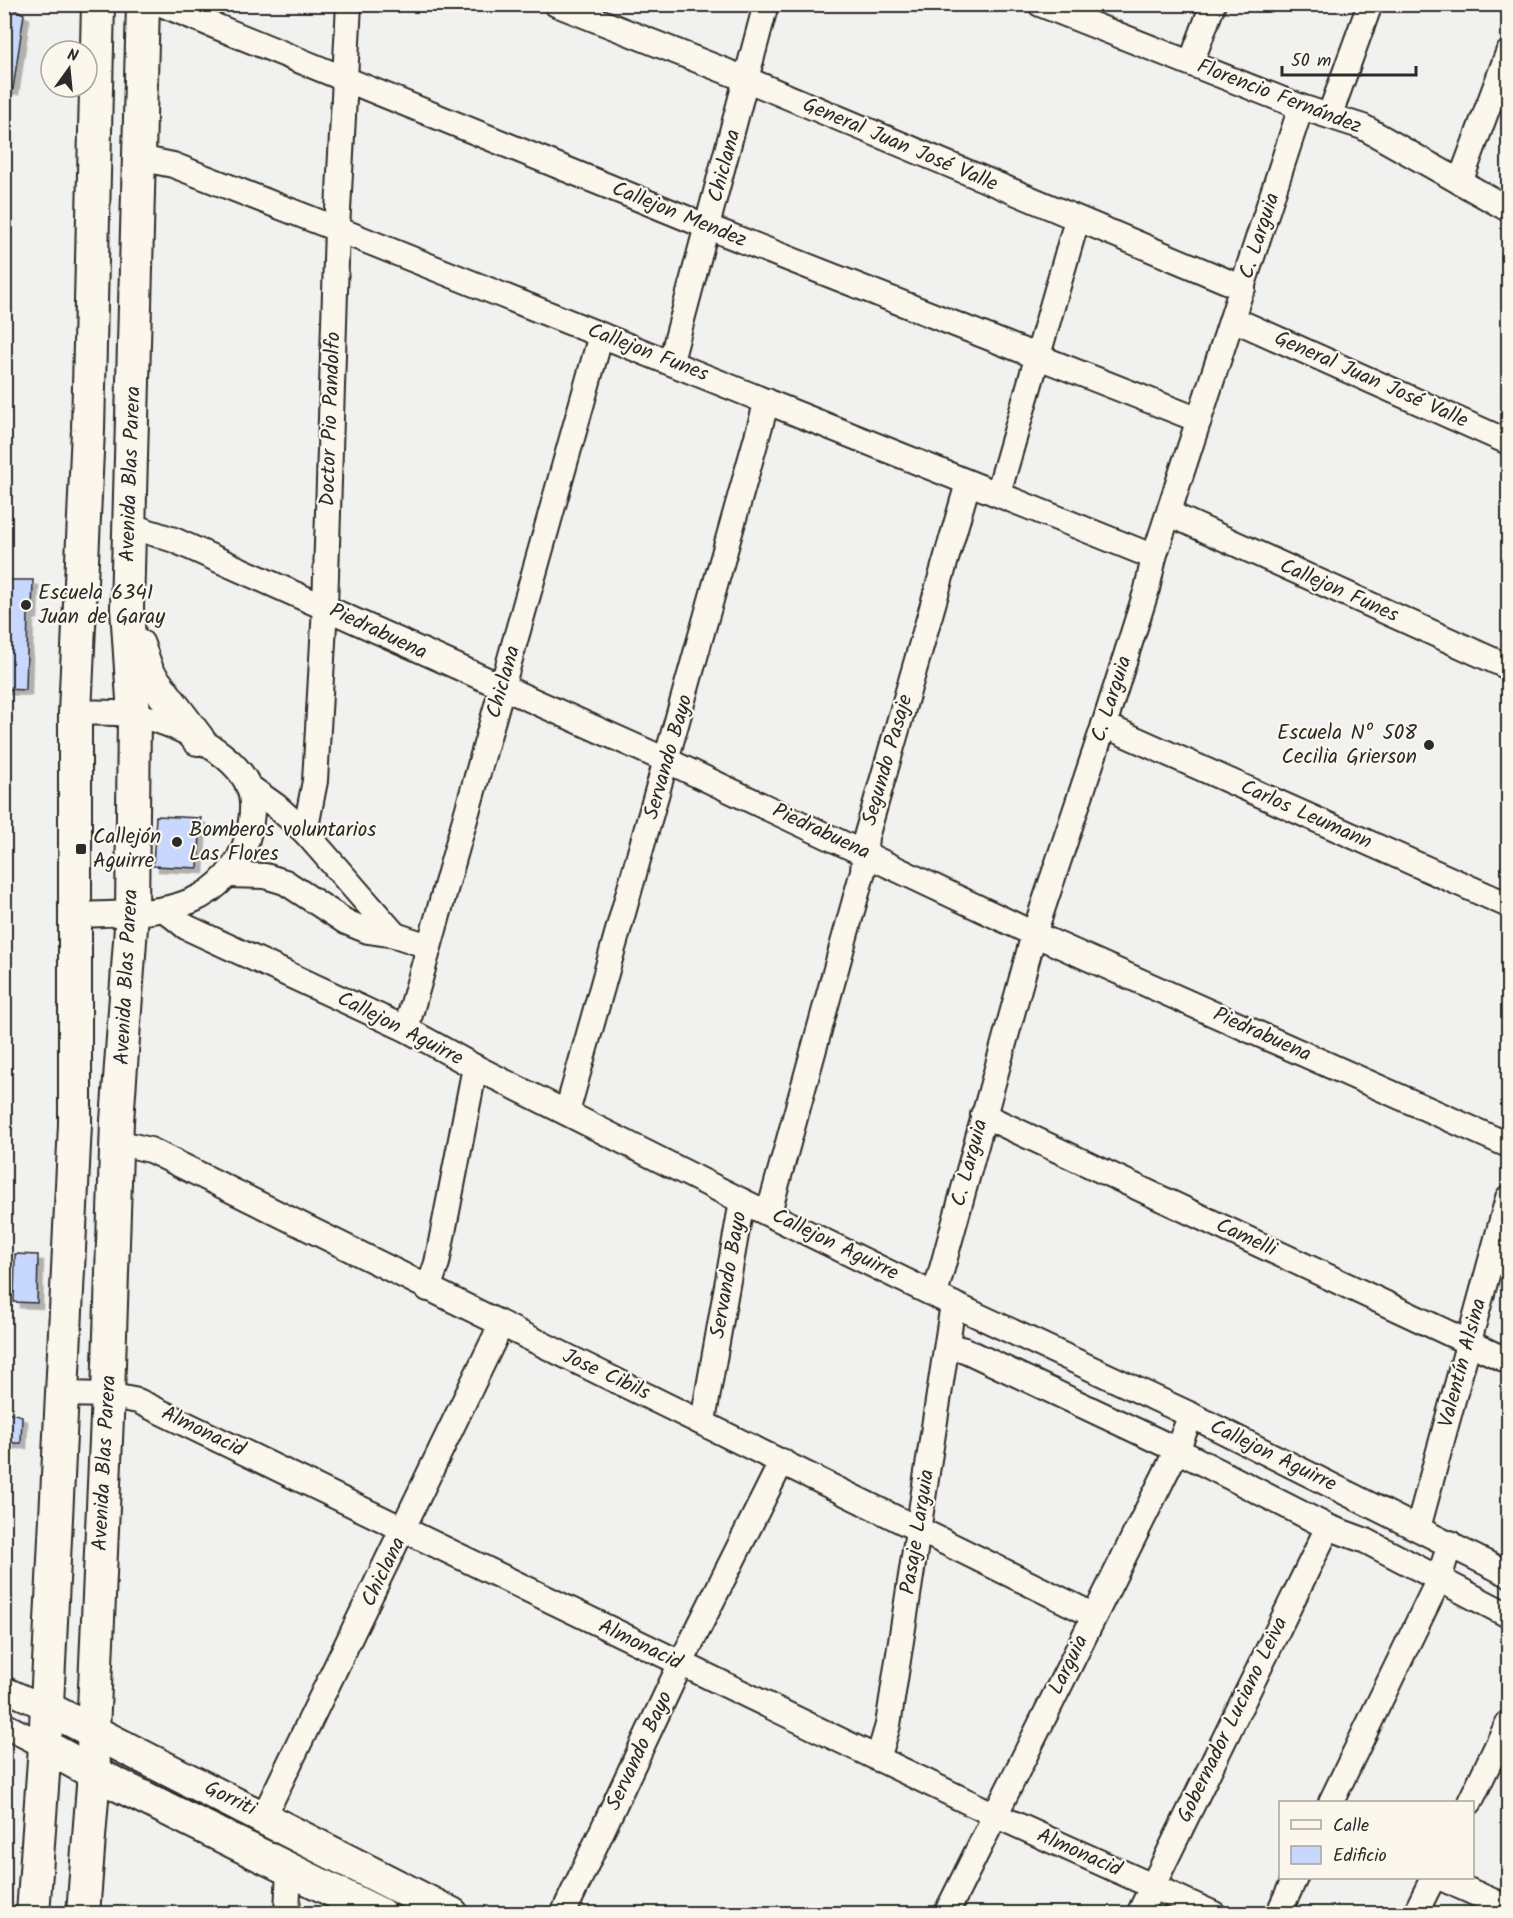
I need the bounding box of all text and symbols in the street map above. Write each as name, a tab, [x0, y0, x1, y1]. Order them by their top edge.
north arrow	[39, 39, 99, 99]
scale bar	[1282, 39, 1416, 77]
text: N	[64, 43, 81, 69]
text: 50 m	[1291, 47, 1331, 76]
street label: Florencio Fernández	[1192, 50, 1366, 144]
street label: General Juan José Valle	[797, 89, 1003, 201]
street label: Chiclana	[699, 126, 751, 206]
street label: Callejon Mendez	[607, 173, 751, 257]
street label: C. Larguia	[1231, 188, 1289, 284]
street label: Callejon Funes	[583, 315, 713, 391]
street label: General Juan José Valle	[1269, 322, 1474, 438]
street label: Doctor Pio Pandolfo	[311, 331, 351, 507]
street label: Avenida Blas Parera	[111, 385, 151, 563]
street label: Callejon Funes	[1274, 550, 1404, 632]
place label: Escuela 6341 Juan de Garay	[38, 577, 165, 634]
street label: Piedrabuena	[324, 595, 432, 669]
marker: Escuela 6341 Juan de Garay	[19, 598, 33, 612]
street label: Chiclana	[478, 642, 530, 722]
street label: C. Larguia	[1083, 651, 1141, 747]
street label: Segundo Pasaje	[854, 690, 923, 829]
street label: Servando Bayo	[635, 691, 703, 823]
place label: Escuela Nº 508 Cecilia Grierson	[1277, 717, 1417, 774]
marker: Escuela Nº 508 Cecilia Grierson	[1422, 738, 1436, 752]
street label: Carlos Leumann	[1235, 771, 1377, 859]
street label: Piedrabuena	[767, 795, 875, 869]
place label: Bomberos voluntarios Las Flores	[189, 814, 376, 871]
place label: Callejón Aguirre	[93, 821, 161, 878]
marker: Bomberos voluntarios Las Flores	[170, 835, 184, 849]
marker: Callejón Aguirre	[74, 842, 88, 856]
street label: Avenida Blas Parera	[106, 888, 148, 1066]
street label: Callejon Aguirre	[331, 983, 469, 1075]
street label: Piedrabuena	[1207, 999, 1317, 1071]
street label: C. Larguia	[943, 1116, 997, 1210]
street label: Callejon Aguirre	[766, 1200, 905, 1290]
street label: Servando Bayo	[702, 1209, 756, 1341]
street label: Camelli	[1210, 1210, 1283, 1267]
street label: Valentín Alsina	[1430, 1295, 1496, 1431]
street label: Jose Cibils	[556, 1340, 656, 1410]
street label: Avenida Blas Parera	[84, 1374, 126, 1552]
street label: Almonacid	[155, 1397, 251, 1467]
street label: Callejon Aguirre	[1204, 1411, 1343, 1501]
street label: Pasaje Larguia	[892, 1467, 944, 1597]
street label: Chiclana	[353, 1531, 415, 1613]
street label: Almonacid	[592, 1610, 688, 1680]
street label: Gobernador Luciano Leiva	[1169, 1611, 1297, 1829]
street label: Larguia	[1040, 1629, 1098, 1701]
street label: Servando Bayo	[598, 1686, 682, 1816]
street label: Gorriti	[198, 1772, 263, 1826]
legend	[1279, 1801, 1474, 1879]
text: Calle	[1333, 1812, 1369, 1841]
street label: Almonacid	[1031, 1820, 1127, 1887]
text: Edificio	[1333, 1842, 1387, 1871]

